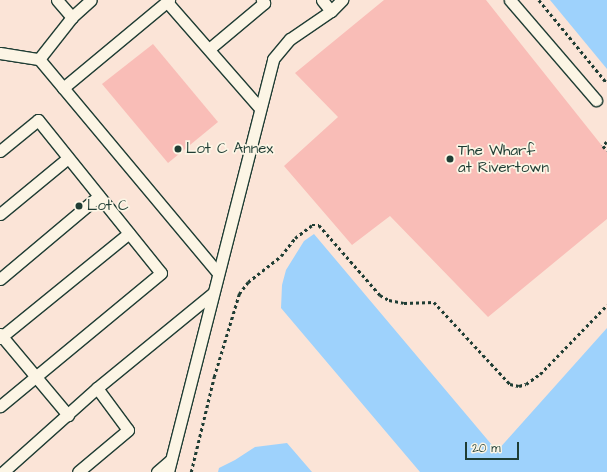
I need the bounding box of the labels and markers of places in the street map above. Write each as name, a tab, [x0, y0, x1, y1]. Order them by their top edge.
place label: Lot C Annex	[186, 140, 273, 158]
place label: The Wharf at Rivertown	[458, 141, 549, 176]
marker: Lot C Annex	[173, 144, 183, 154]
marker: The Wharf at Rivertown	[445, 154, 455, 164]
place label: Lot C	[87, 197, 129, 215]
marker: Lot C	[74, 201, 84, 211]

